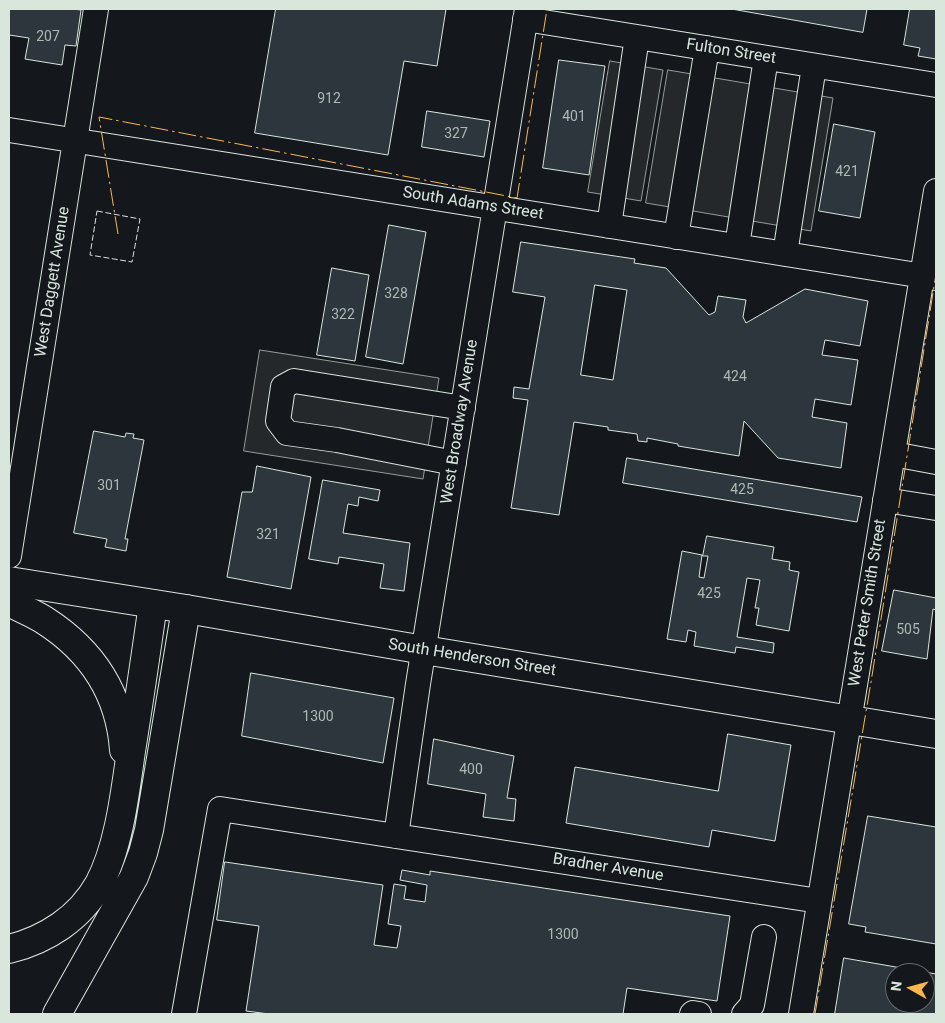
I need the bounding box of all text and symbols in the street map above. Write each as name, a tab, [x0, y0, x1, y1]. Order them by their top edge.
house number: 207	[36, 29, 60, 45]
street label: Fulton Street	[685, 35, 777, 69]
house number: 912	[317, 91, 341, 107]
house number: 401	[562, 109, 586, 125]
house number: 327	[444, 126, 468, 142]
house number: 421	[835, 164, 859, 180]
street label: South Adams Street	[401, 183, 545, 225]
street label: West Daggett Avenue	[32, 205, 74, 359]
house number: 328	[384, 286, 408, 302]
house number: 322	[331, 307, 355, 323]
street label: West Broadway Avenue	[437, 338, 483, 506]
house number: 424	[723, 369, 747, 385]
house number: 301	[97, 478, 121, 494]
house number: 425	[730, 482, 754, 498]
street label: West Peter Smith Street	[845, 518, 891, 688]
house number: 321	[256, 527, 280, 543]
house number: 425	[697, 586, 721, 602]
house number: 505	[896, 622, 920, 638]
street label: South Henderson Street	[387, 635, 557, 681]
house number: 1300	[302, 709, 334, 725]
house number: 400	[459, 762, 483, 778]
street label: Bradner Avenue	[551, 850, 665, 886]
house number: 1300	[547, 927, 579, 943]
north arrow	[885, 963, 935, 1013]
text: N	[888, 980, 905, 992]

